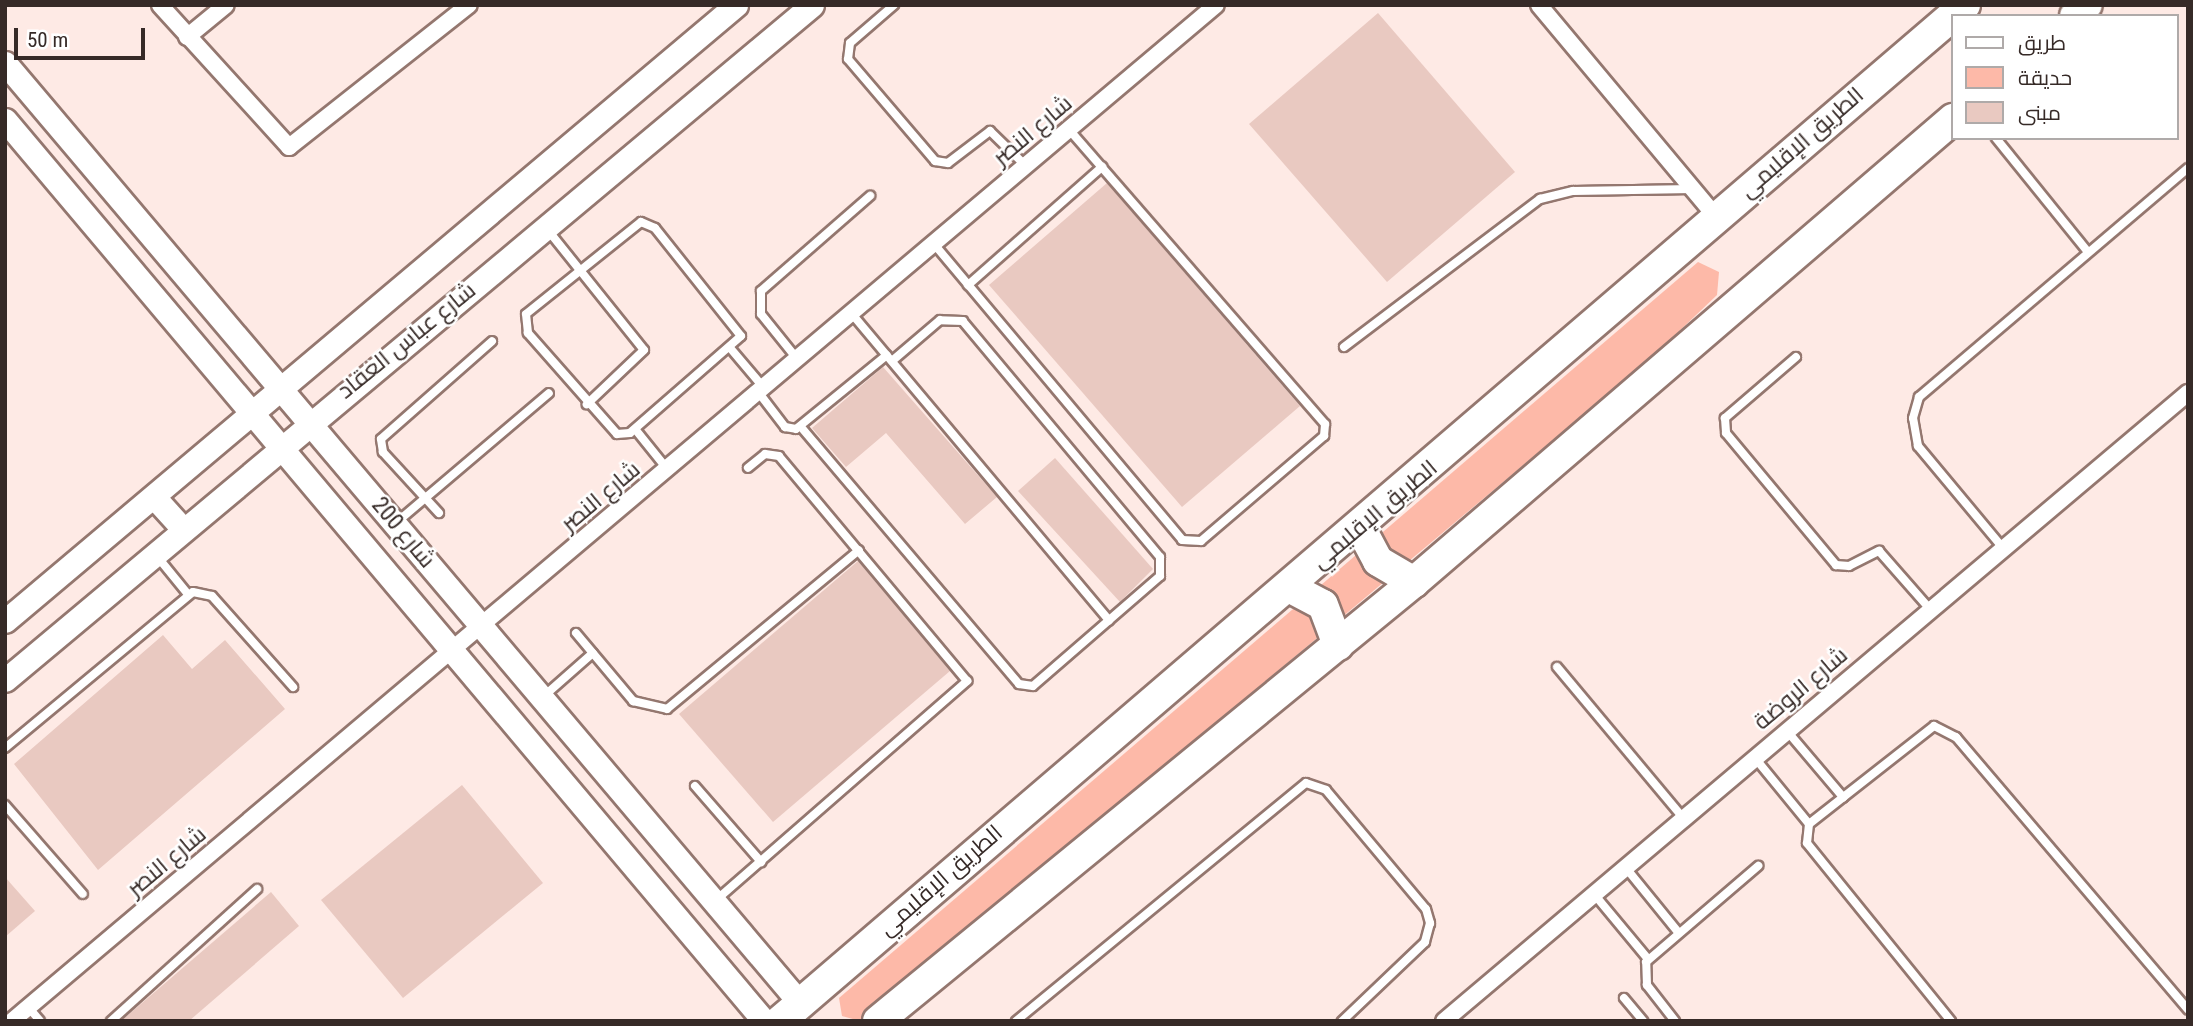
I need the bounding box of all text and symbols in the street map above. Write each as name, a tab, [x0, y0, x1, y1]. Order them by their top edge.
scale bar	[18, 14, 149, 58]
legend	[1952, 14, 2179, 140]
text: 50 m	[27, 28, 68, 52]
text: طريق	[2018, 31, 2066, 55]
text: حديقة	[2018, 66, 2072, 90]
street label: الطريق الإقليمي	[1734, 82, 1870, 204]
street label: شارع النصر	[988, 90, 1078, 172]
text: مبنى	[2018, 101, 2061, 125]
street label: شارع عباس العقاد	[332, 277, 482, 405]
street label: الطريق الإقليمي	[1307, 455, 1443, 575]
street label: شارع النصر	[556, 456, 646, 538]
street label: شارع 200	[365, 492, 441, 574]
street label: شارع الروضة	[1748, 642, 1854, 736]
street label: الطريق الإقليمي	[873, 820, 1009, 942]
street label: شارع النصر	[122, 821, 212, 903]

